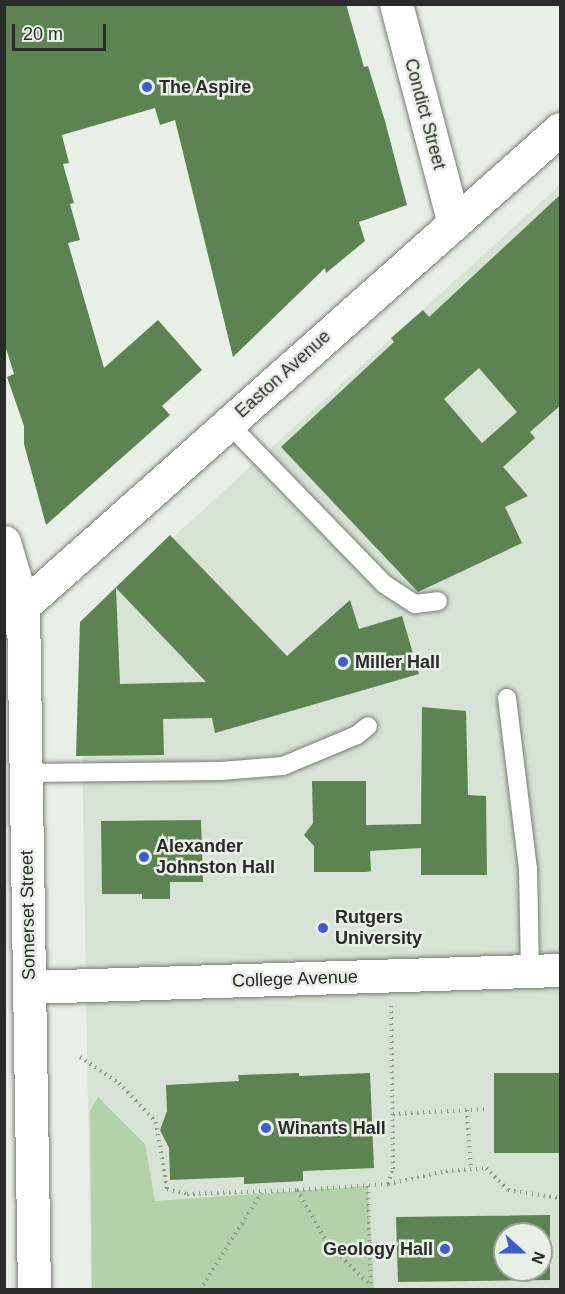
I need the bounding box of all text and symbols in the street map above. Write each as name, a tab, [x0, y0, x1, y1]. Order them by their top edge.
scale bar	[15, 12, 110, 50]
text: 20 m	[23, 24, 63, 44]
street label: Condict Street	[400, 56, 450, 172]
place label: The Aspire	[159, 76, 252, 98]
marker: The Aspire	[140, 80, 154, 94]
street label: Easton Avenue	[231, 325, 335, 423]
place label: Miller Hall	[355, 651, 440, 673]
marker: Miller Hall	[336, 655, 350, 669]
place label: Alexander Johnston Hall	[156, 836, 275, 878]
street label: Somerset Street	[16, 850, 40, 980]
marker: Alexander Johnston Hall	[137, 850, 151, 864]
place label: Rutgers University	[335, 907, 422, 950]
marker: Rutgers University	[316, 921, 330, 935]
street label: College Avenue	[231, 966, 359, 992]
place label: Winants Hall	[278, 1117, 386, 1139]
marker: Winants Hall	[259, 1121, 273, 1135]
north arrow	[493, 1222, 553, 1282]
place label: Geology Hall	[323, 1238, 433, 1260]
marker: Geology Hall	[438, 1242, 452, 1256]
text: N	[528, 1249, 548, 1266]

